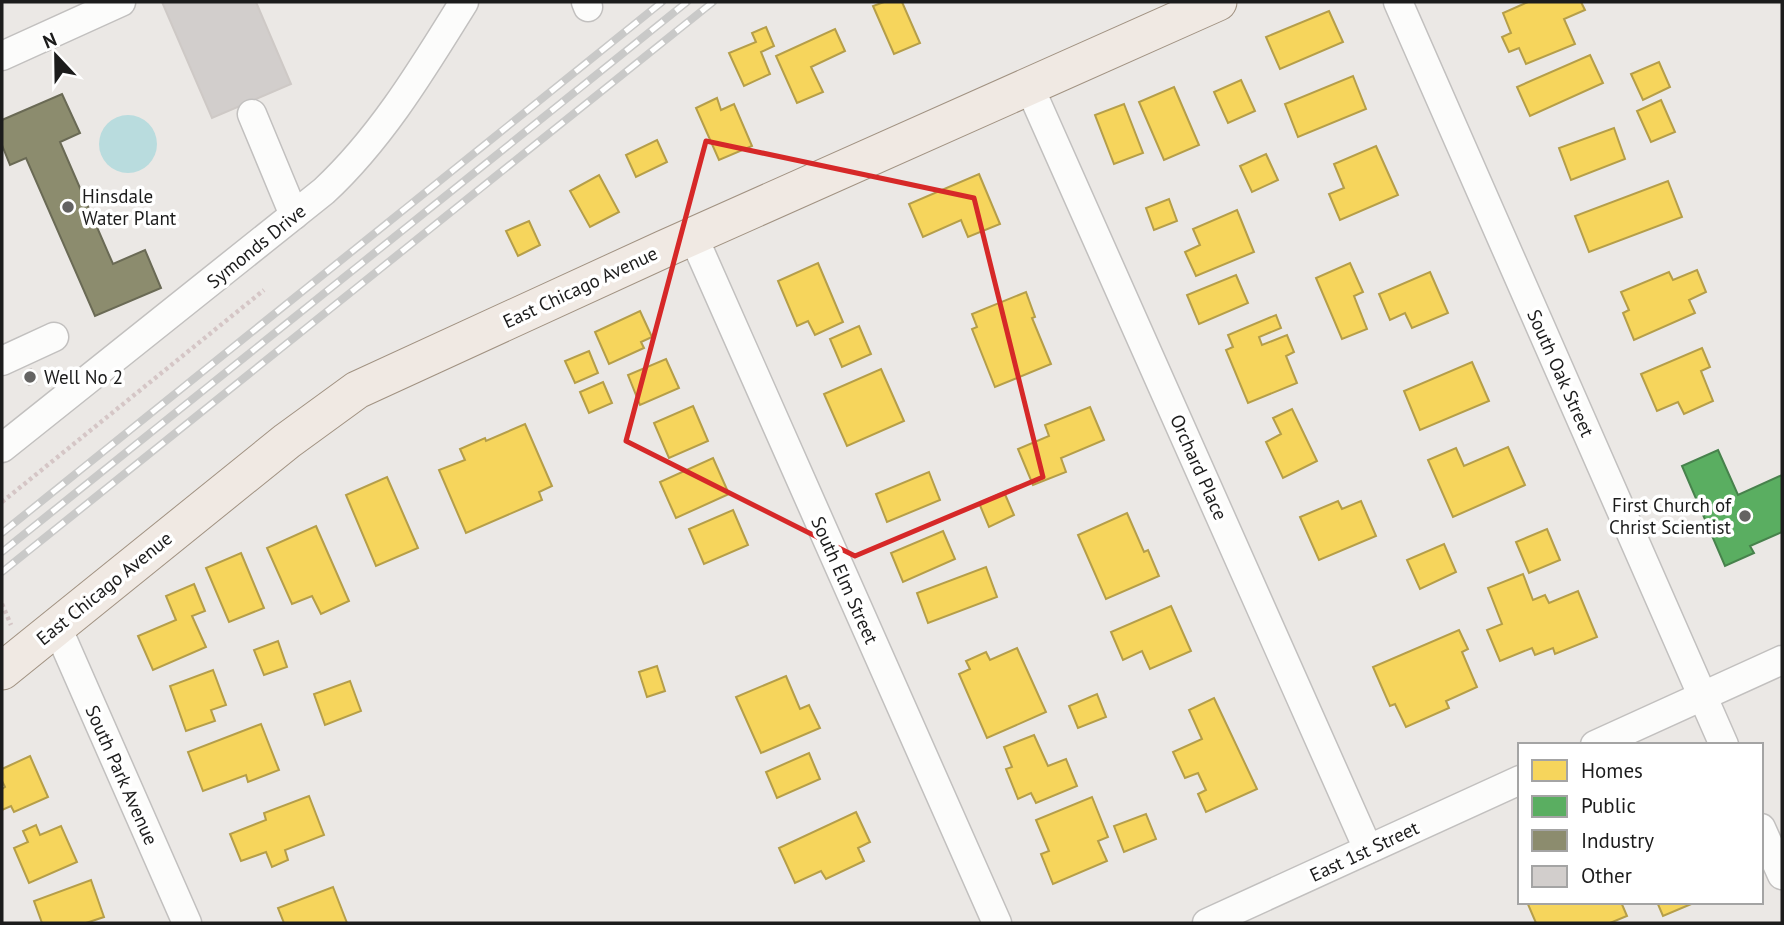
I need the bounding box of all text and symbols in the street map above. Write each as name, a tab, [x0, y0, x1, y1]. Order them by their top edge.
north arrow	[21, 21, 91, 91]
text: N	[39, 27, 60, 54]
place label: Hinsdale Water Plant	[82, 184, 177, 230]
marker: Hinsdale Water Plant	[60, 199, 76, 215]
street label: Symonds Drive	[201, 199, 311, 293]
street label: East Chicago Avenue	[499, 241, 661, 333]
street label: South Oak Street	[1522, 306, 1600, 441]
place label: Well No 2	[44, 365, 123, 389]
marker: Well No 2	[22, 369, 38, 385]
street label: Orchard Place	[1165, 411, 1233, 523]
place label: First Church of Christ Scientist	[1609, 493, 1732, 539]
marker: First Church of Christ Scientist	[1737, 508, 1753, 524]
street label: South Elm Street	[806, 512, 884, 648]
street label: East Chicago Avenue	[31, 526, 177, 650]
street label: South Park Avenue	[80, 701, 164, 849]
legend	[1518, 743, 1763, 904]
text: Homes	[1581, 757, 1643, 784]
text: Public	[1581, 792, 1636, 819]
street label: East 1st Street	[1306, 815, 1423, 887]
text: Industry	[1581, 827, 1654, 854]
text: Other	[1581, 862, 1632, 889]

